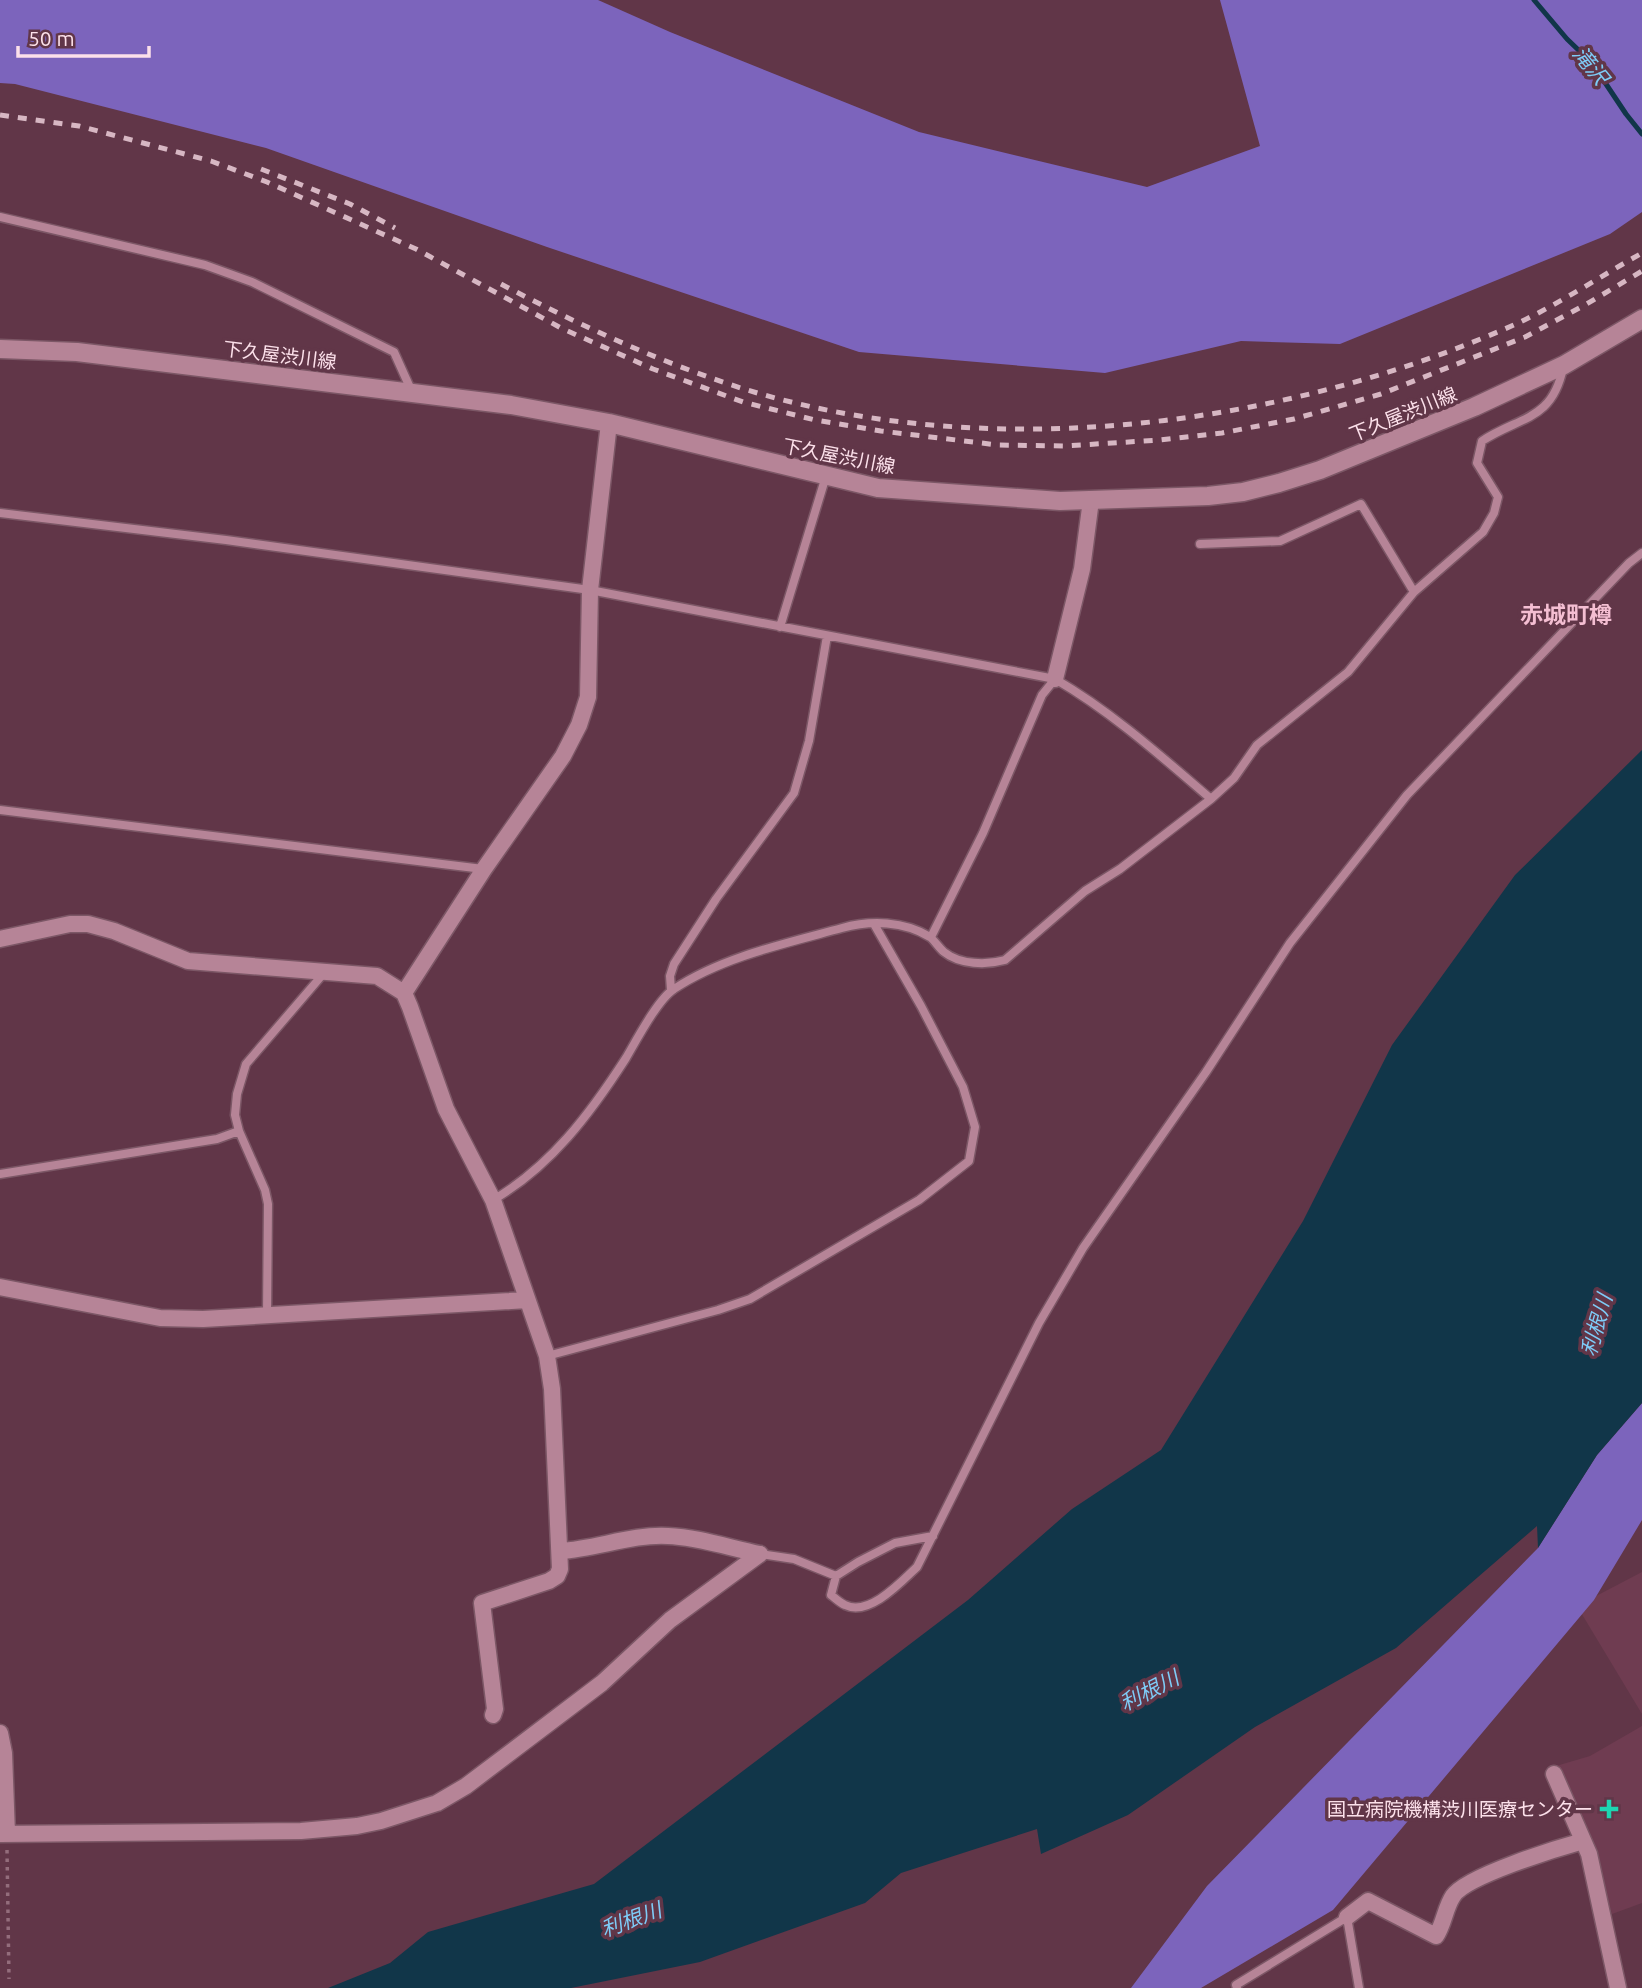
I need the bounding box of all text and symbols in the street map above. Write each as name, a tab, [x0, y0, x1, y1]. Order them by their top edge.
scale bar	[18, 14, 149, 58]
text: 50 m	[28, 26, 75, 50]
water label: 滝沢	[1568, 41, 1615, 91]
street label: 下久屋渋川線	[222, 337, 338, 373]
street label: 下久屋渋川線	[1346, 382, 1460, 446]
street label: 下久屋渋川線	[781, 434, 897, 478]
district label: 赤城町樽	[1520, 602, 1612, 627]
water label: 利根川	[1576, 1289, 1617, 1359]
water label: 利根川	[1115, 1664, 1184, 1715]
place label: 国立病院機構渋川医療センター	[1327, 1798, 1593, 1820]
marker: 国立病院機構渋川医療センター	[1599, 1799, 1619, 1819]
water label: 利根川	[597, 1896, 667, 1941]

